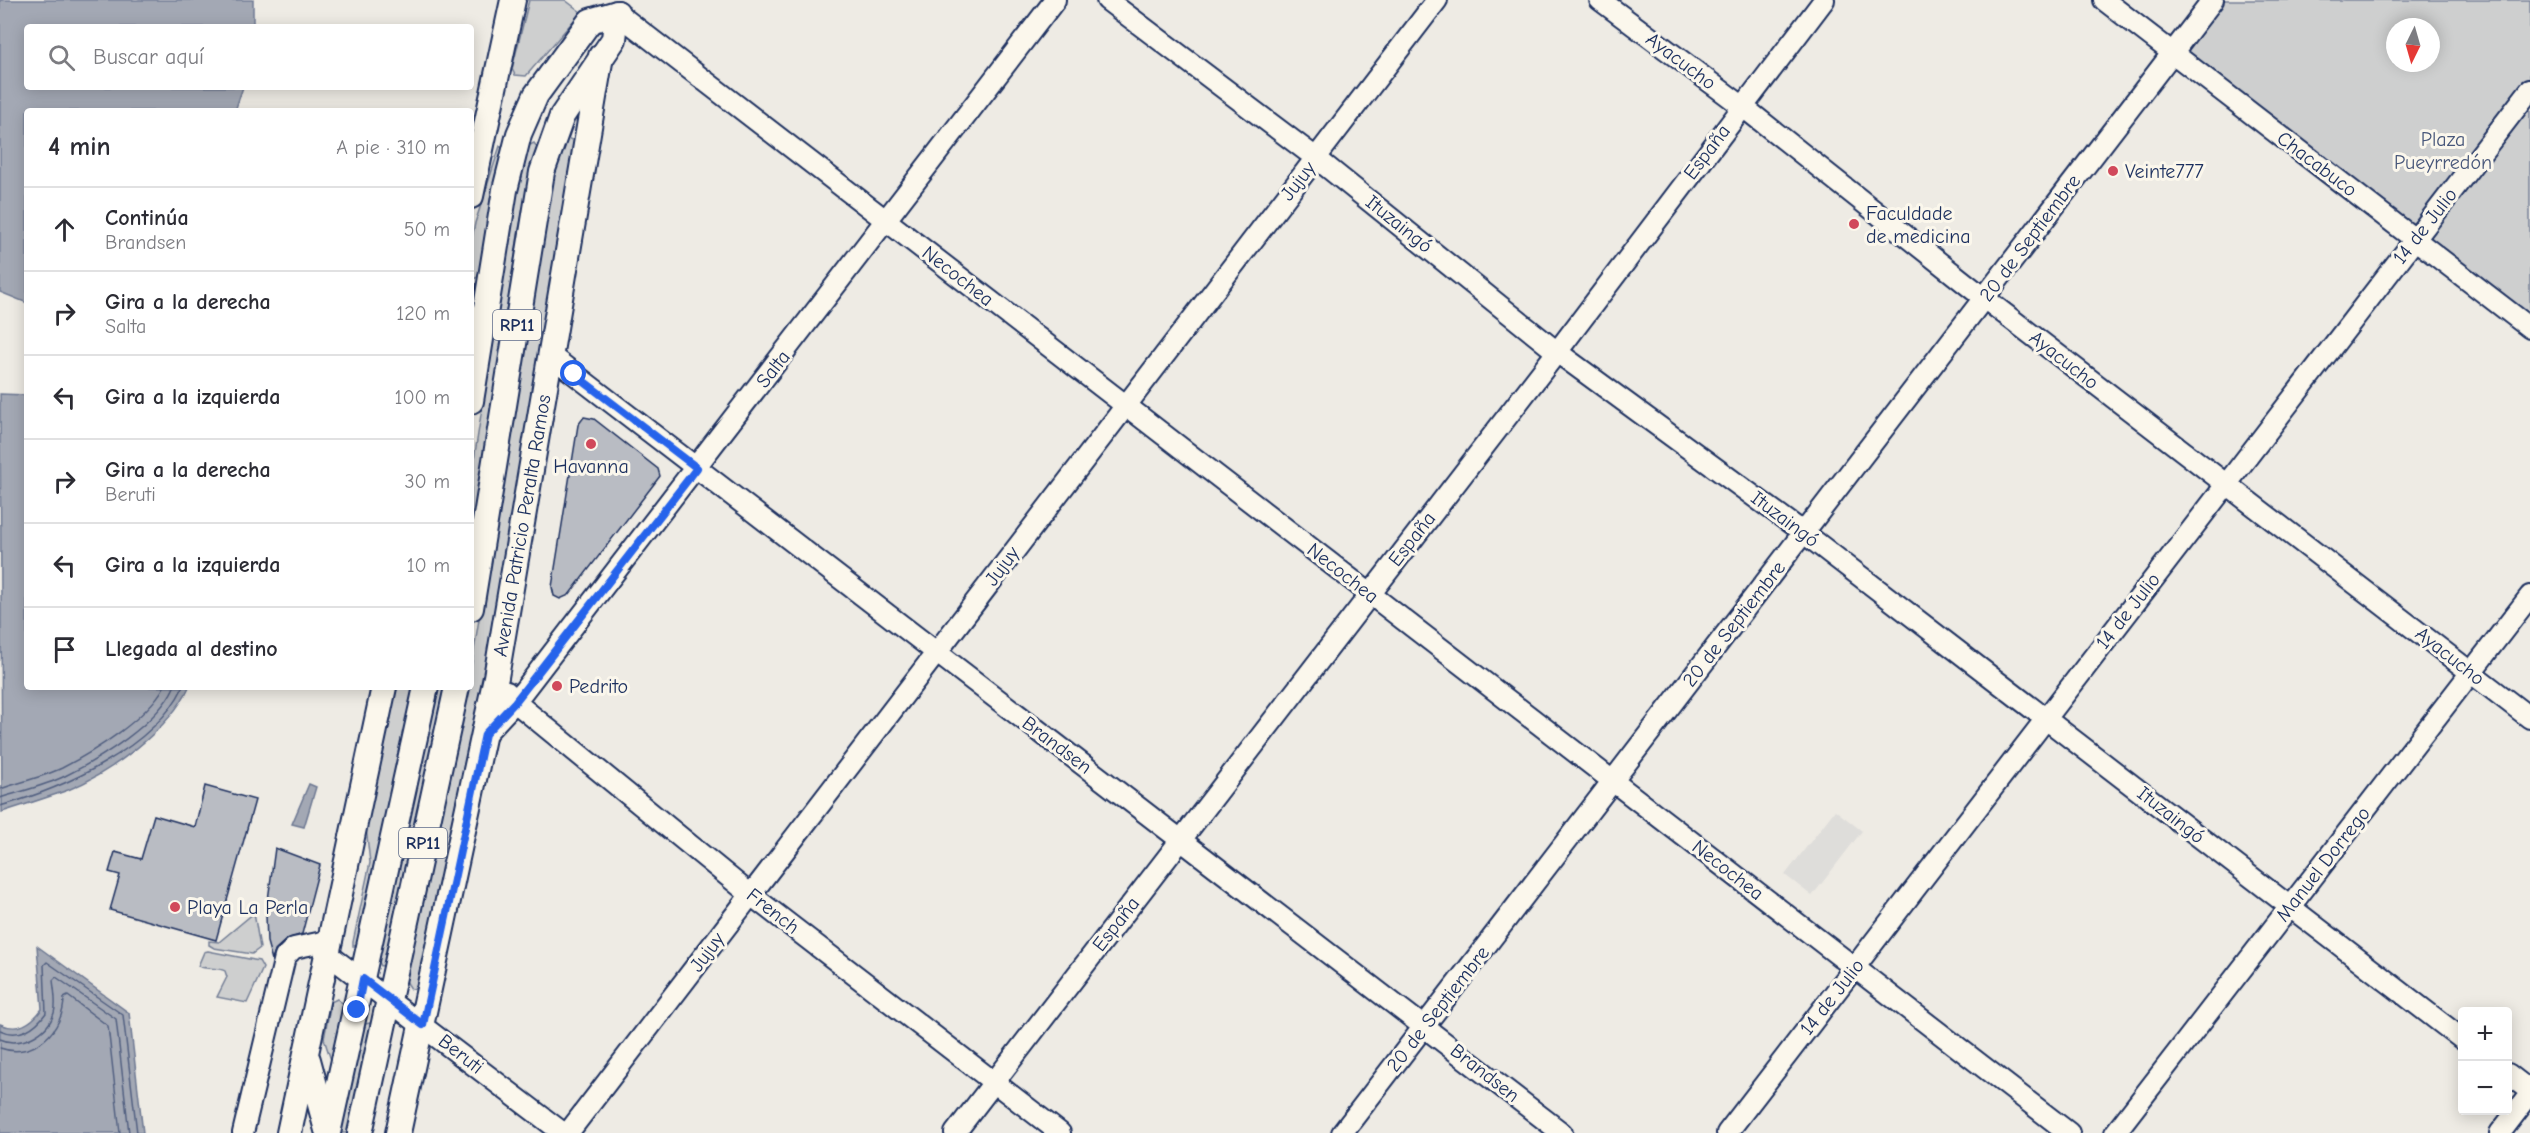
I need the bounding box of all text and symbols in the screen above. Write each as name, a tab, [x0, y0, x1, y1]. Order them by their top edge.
north arrow	[2386, 18, 2440, 72]
search box	[24, 24, 474, 90]
street label: Ayacucho	[1642, 27, 1720, 95]
icon: search	[45, 41, 78, 74]
text: Buscar aquí	[93, 44, 204, 70]
street label: España	[1679, 120, 1735, 184]
street label: Chacabuco	[2272, 126, 2362, 202]
park label: Plaza Pueyrredón	[2394, 128, 2492, 174]
text: 4 min	[48, 132, 111, 162]
text: A pie · 310 m	[336, 136, 450, 159]
street label: Jujuy	[1276, 157, 1320, 205]
place label: Veinte777	[2125, 160, 2204, 183]
marker: Veinte777	[2106, 164, 2120, 178]
street label: 20 de Septiembre	[1975, 170, 2085, 306]
street label: 14 de Julio	[2388, 183, 2462, 269]
street label: Ituzaingó	[1361, 190, 1437, 258]
place label: Faculdade de medicina	[1866, 202, 1971, 248]
text: Continúa	[105, 205, 189, 231]
icon: ahead	[48, 213, 81, 246]
marker: Faculdade de medicina	[1847, 217, 1861, 231]
text: 50 m	[404, 218, 450, 241]
text: Brandsen	[105, 231, 186, 254]
street label: Necochea	[918, 241, 998, 311]
text: Gira a la derecha	[105, 289, 271, 315]
icon: right	[48, 297, 81, 330]
text: 120 m	[396, 302, 450, 325]
road number: RP11	[493, 310, 541, 340]
text: Salta	[105, 315, 146, 338]
street label: Ayacucho	[2025, 326, 2103, 394]
street label: Salta	[751, 346, 795, 392]
route start	[560, 360, 586, 386]
icon: left	[48, 381, 81, 414]
text: Gira a la izquierda	[105, 384, 280, 410]
text: 100 m	[395, 386, 450, 409]
street label: Avenida Patricio Peralta Ramos	[488, 393, 555, 658]
marker: Havanna	[584, 437, 598, 451]
place label: Havanna	[553, 455, 629, 478]
text: Gira a la derecha	[105, 457, 271, 483]
icon: right	[48, 465, 81, 498]
text: 30 m	[404, 470, 450, 493]
text: Beruti	[105, 483, 156, 506]
street label: Ituzaingó	[1746, 486, 1824, 552]
street label: España	[1384, 507, 1440, 571]
street label: Necochea	[1303, 538, 1383, 608]
street label: Jujuy	[980, 542, 1024, 590]
icon: left	[48, 549, 81, 582]
text: Gira a la izquierda	[105, 552, 280, 578]
text: 10 m	[407, 554, 450, 577]
street label: 20 de Septiembre	[1678, 557, 1790, 691]
street label: 14 de Julio	[2091, 568, 2165, 654]
street label: Ayacucho	[2411, 622, 2489, 690]
icon: arrive	[48, 633, 81, 666]
text: Llegada al destino	[105, 636, 278, 662]
place label: Pedrito	[569, 675, 628, 698]
marker: Pedrito	[550, 679, 564, 693]
street label: Brandsen	[1018, 711, 1096, 779]
street label: Ituzaingó	[2133, 782, 2209, 848]
street label: Manuel Dorrego	[2271, 802, 2375, 926]
road number: RP11	[399, 828, 447, 858]
street label: Necochea	[1688, 835, 1768, 905]
street label: French	[742, 883, 804, 939]
street label: España	[1088, 892, 1144, 956]
place label: Playa La Perla	[187, 896, 308, 919]
marker: Playa La Perla	[168, 900, 182, 914]
street label: Jujuy	[685, 928, 729, 976]
street label: 20 de Septiembre	[1382, 942, 1494, 1076]
street label: 14 de Julio	[1795, 954, 1869, 1040]
route end	[343, 996, 369, 1022]
map controls	[2458, 1007, 2512, 1115]
button: +	[2458, 1007, 2512, 1061]
street label: Beruti	[434, 1029, 488, 1079]
street label: Brandsen	[1446, 1039, 1524, 1107]
button: −	[2458, 1061, 2512, 1115]

